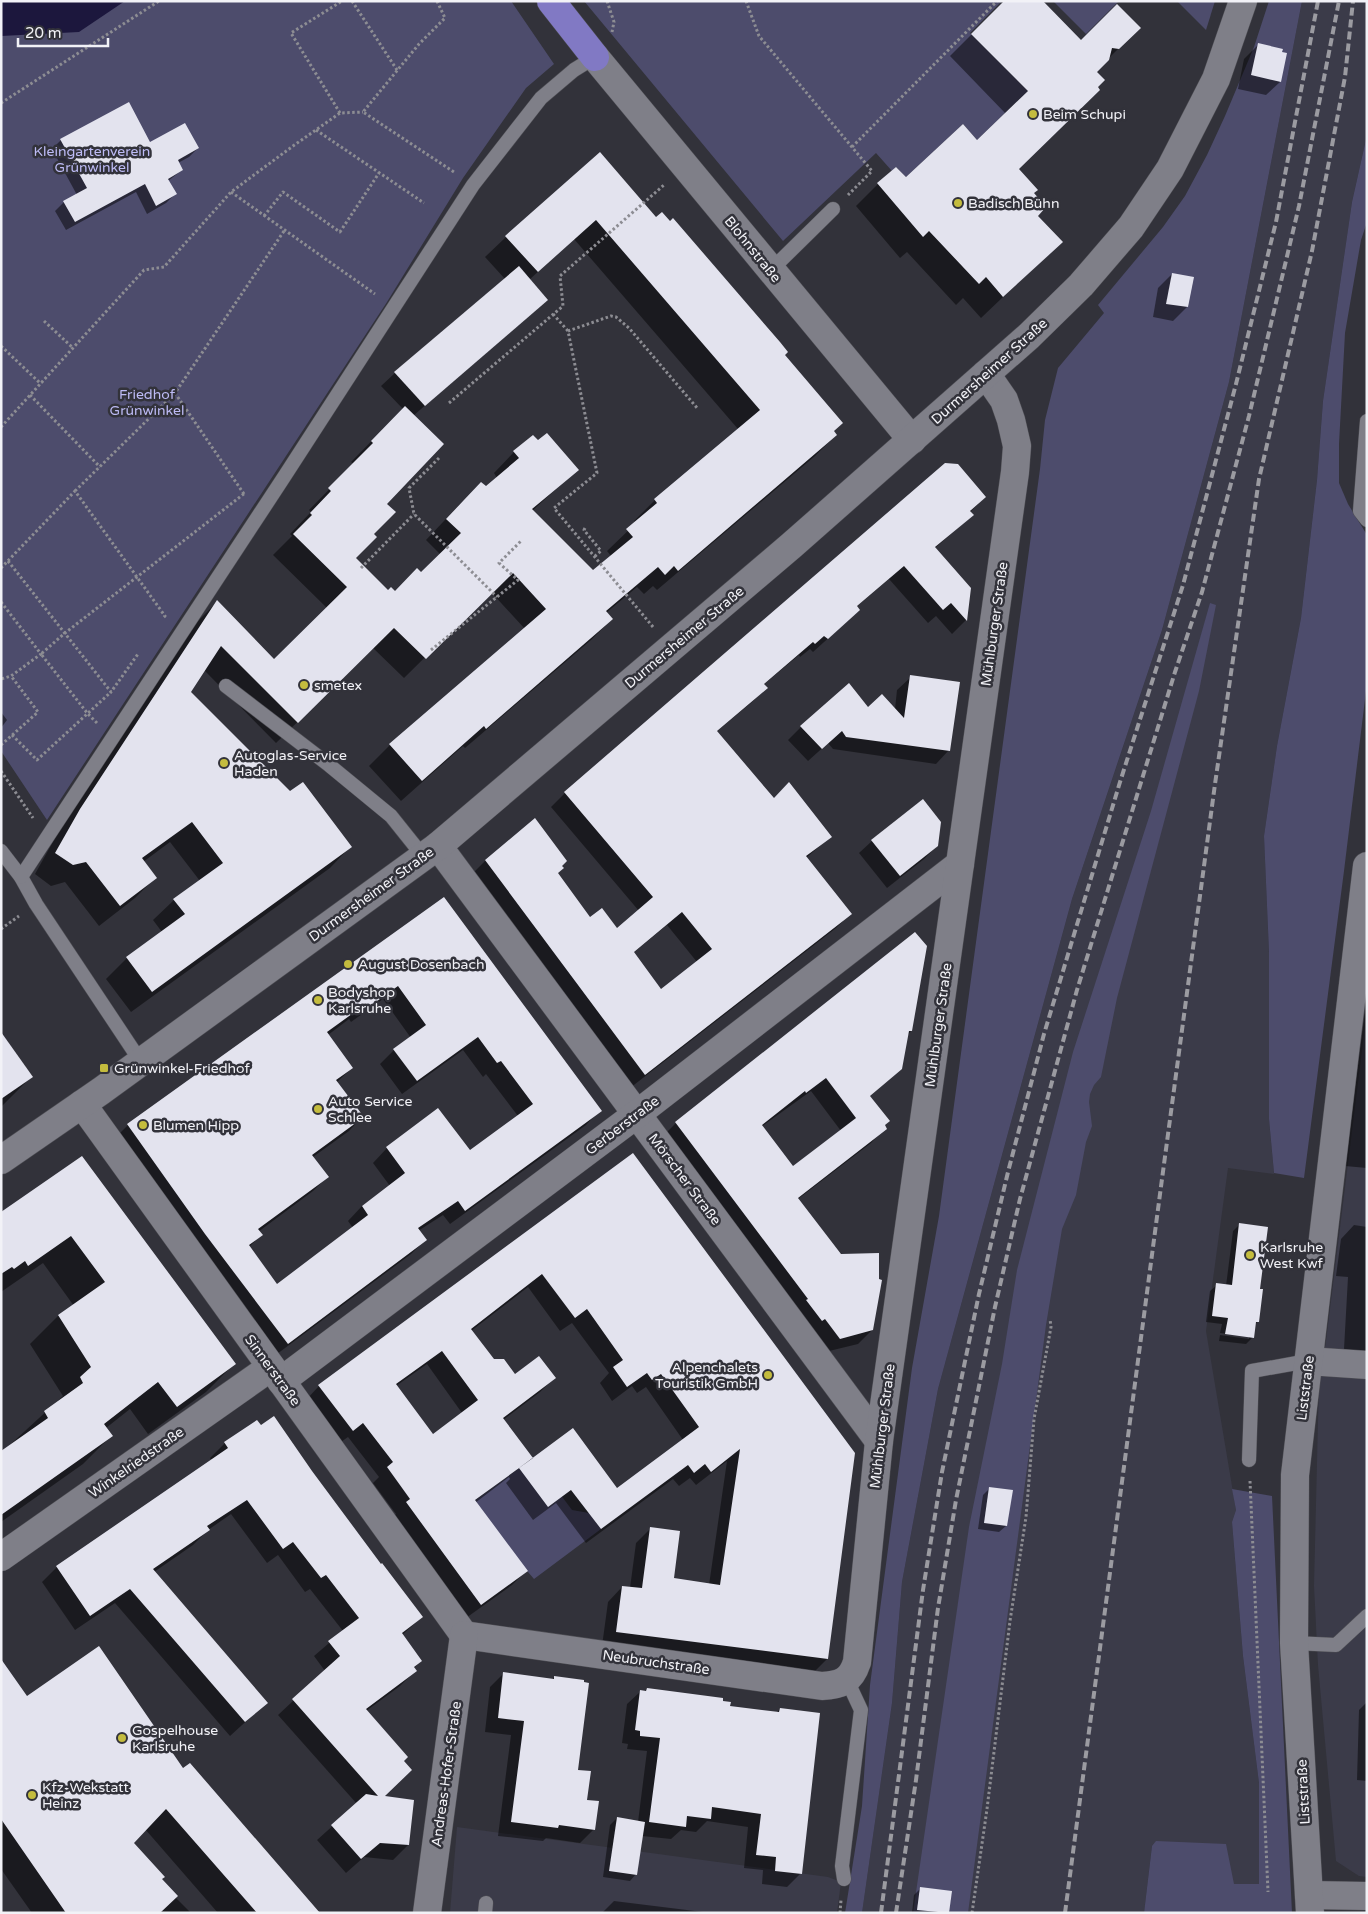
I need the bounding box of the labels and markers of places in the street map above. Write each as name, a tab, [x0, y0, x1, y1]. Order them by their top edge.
place label: Beim Schupi	[1043, 106, 1126, 123]
marker: Beim Schupi	[1027, 108, 1039, 120]
place label: Badisch Bühn	[968, 195, 1059, 212]
marker: Badisch Bühn	[952, 197, 964, 209]
place label: smetex	[314, 677, 362, 694]
marker: smetex	[298, 679, 310, 691]
place label: Autoglas-Service Haden	[234, 747, 347, 780]
marker: Autoglas-Service Haden	[218, 757, 230, 769]
place label: August Dosenbach	[358, 956, 484, 973]
marker: August Dosenbach	[342, 958, 354, 970]
place label: Bodyshop Karlsruhe	[328, 984, 395, 1017]
marker: Bodyshop Karlsruhe	[312, 994, 324, 1006]
place label: Grünwinkel-Friedhof	[114, 1060, 250, 1077]
marker: Grünwinkel-Friedhof	[98, 1062, 110, 1074]
place label: Auto Service Schlee	[328, 1093, 412, 1126]
marker: Auto Service Schlee	[312, 1103, 324, 1115]
place label: Blumen Hipp	[153, 1117, 239, 1134]
marker: Blumen Hipp	[137, 1119, 149, 1131]
place label: Karlsruhe West Kwf	[1260, 1239, 1324, 1272]
marker: Karlsruhe West Kwf	[1244, 1249, 1256, 1261]
place label: Alpenchalets Touristik GmbH	[655, 1359, 758, 1392]
marker: Alpenchalets Touristik GmbH	[762, 1369, 774, 1381]
place label: Gospelhouse Karlsruhe	[132, 1722, 218, 1755]
marker: Gospelhouse Karlsruhe	[116, 1732, 128, 1744]
place label: Kfz-Wekstatt Heinz	[42, 1779, 129, 1812]
marker: Kfz-Wekstatt Heinz	[26, 1789, 38, 1801]

